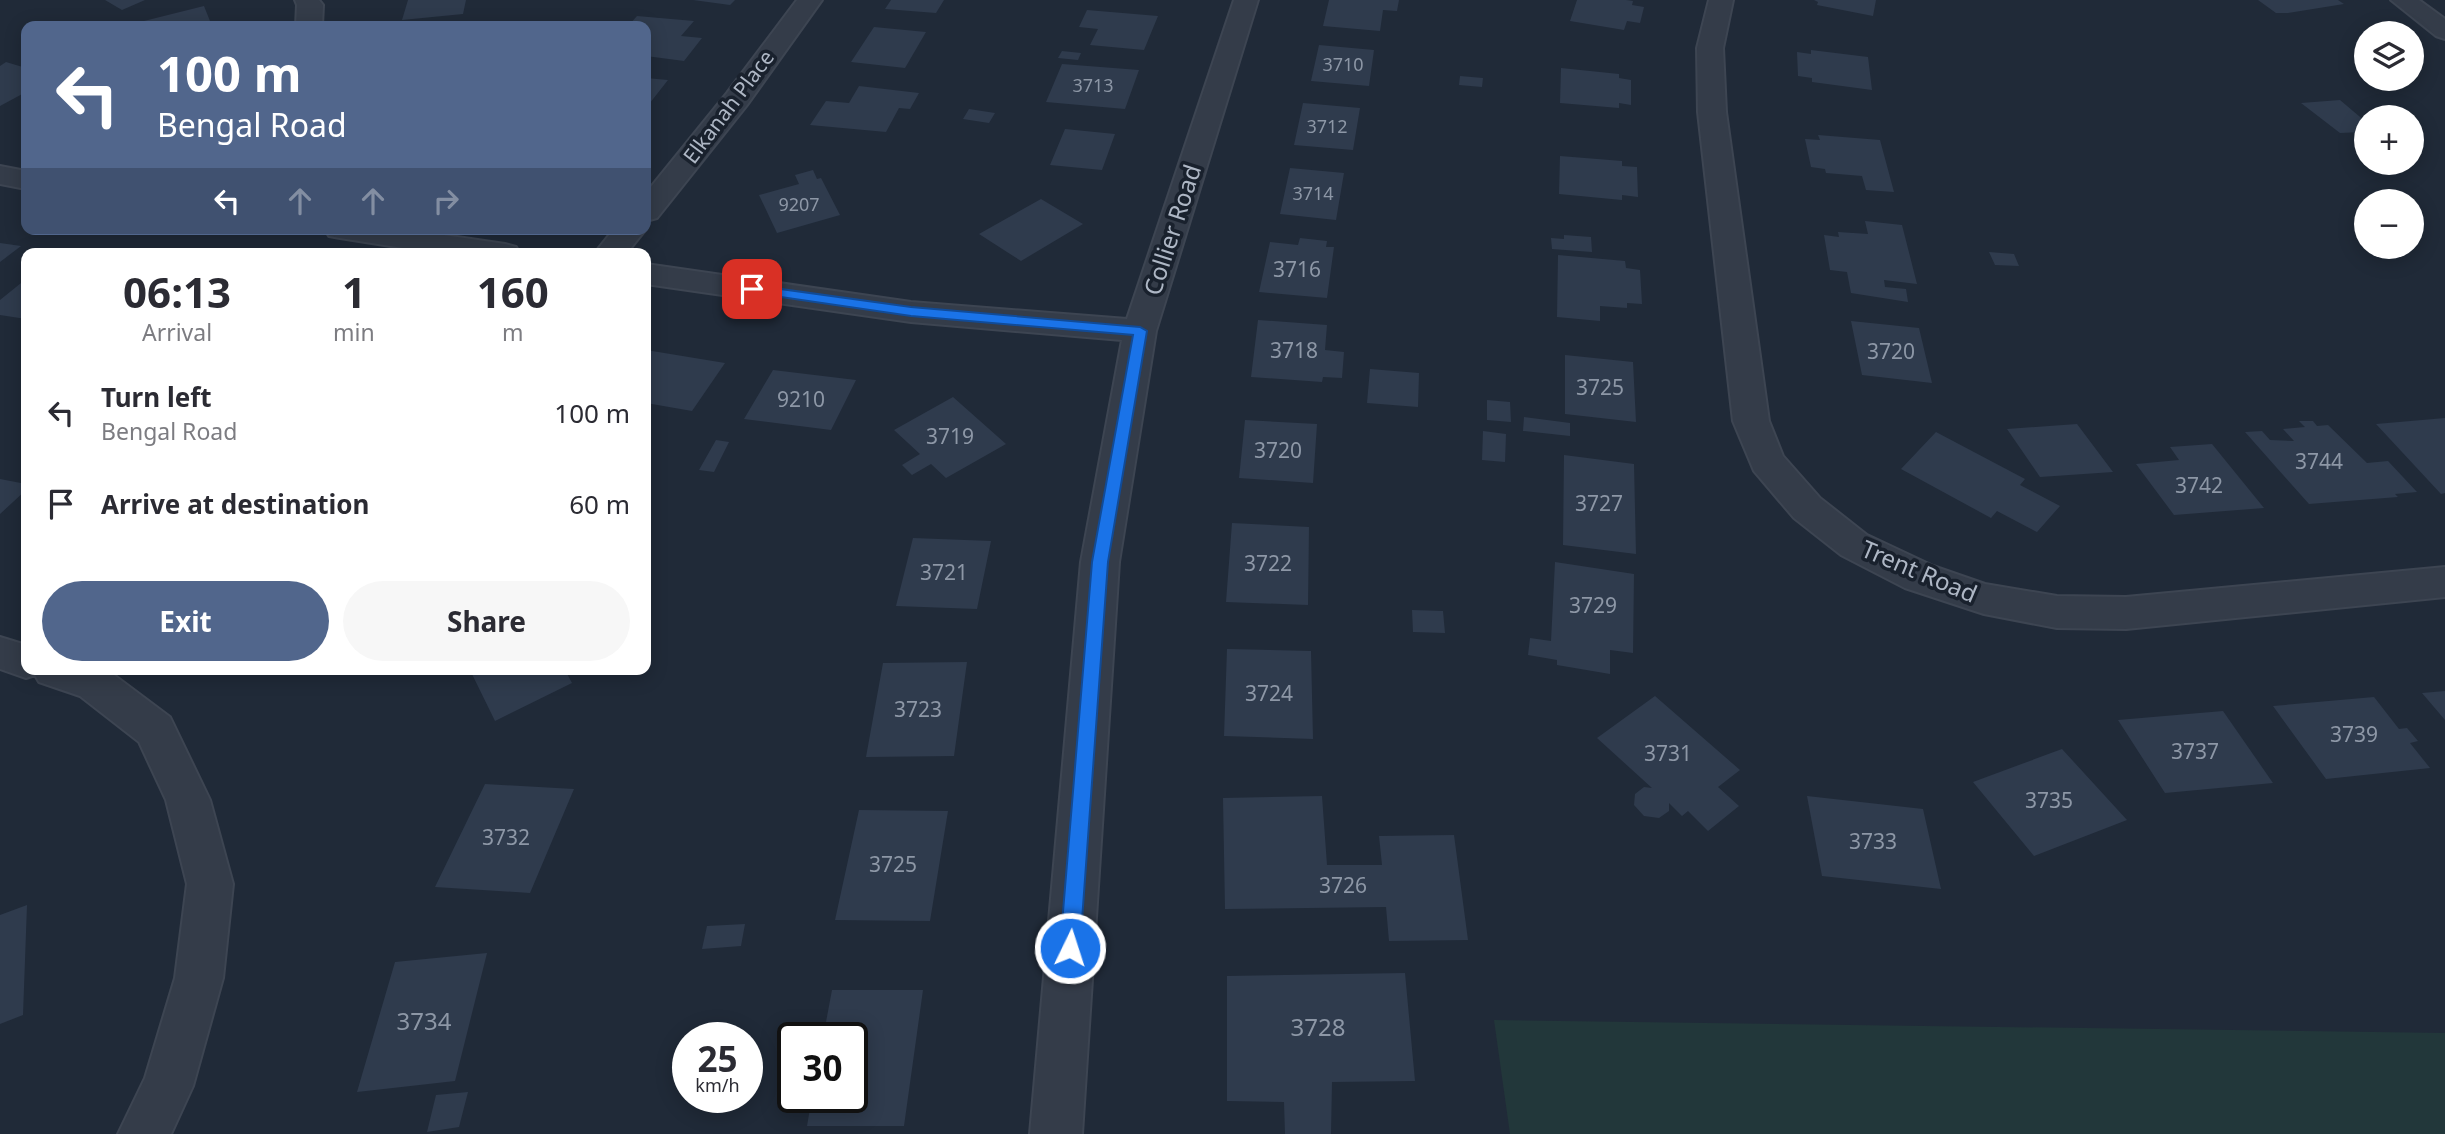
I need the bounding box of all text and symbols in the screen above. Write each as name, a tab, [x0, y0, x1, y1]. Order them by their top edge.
map controls	[2354, 21, 2424, 259]
button: layers	[2354, 21, 2424, 91]
text: 100 m	[157, 40, 302, 106]
street label: Elkanah Place	[676, 44, 780, 169]
icon: left	[42, 49, 133, 140]
house number: 3710	[1322, 52, 1364, 76]
house number: 3713	[1072, 73, 1114, 97]
text: Bengal Road	[157, 103, 347, 146]
button: +	[2354, 105, 2424, 175]
house number: 3712	[1306, 114, 1348, 138]
street label: Collier Road	[1135, 160, 1208, 299]
house number: 3714	[1292, 181, 1334, 205]
icon: left	[208, 182, 246, 220]
icon: ahead	[281, 182, 319, 220]
icon: ahead	[354, 182, 392, 220]
icon: right	[427, 182, 465, 220]
button: −	[2354, 189, 2424, 259]
house number: 9207	[778, 192, 820, 216]
house number: 3716	[1273, 255, 1321, 283]
pin	[722, 259, 782, 319]
text: 06:13	[123, 263, 231, 320]
text: 1	[342, 263, 366, 320]
text: 160	[477, 263, 549, 320]
icon: arrive	[733, 270, 771, 308]
text: Arrival	[142, 316, 212, 348]
text: min	[333, 316, 375, 348]
text: m	[502, 316, 524, 348]
house number: 3718	[1270, 336, 1318, 364]
house number: 3720	[1867, 337, 1915, 365]
house number: 3725	[1576, 373, 1624, 401]
text: Turn left	[101, 379, 212, 415]
house number: 9210	[777, 385, 825, 413]
icon: left	[42, 394, 80, 432]
text: 100 m	[554, 395, 630, 431]
text: Bengal Road	[101, 415, 237, 447]
house number: 3719	[926, 422, 974, 450]
house number: 3720	[1254, 436, 1302, 464]
house number: 3744	[2295, 447, 2343, 475]
house number: 3742	[2175, 471, 2223, 499]
icon: arrive	[42, 485, 80, 523]
text: Arrive at destination	[101, 486, 370, 522]
text: 60 m	[569, 486, 630, 522]
house number: 3727	[1575, 489, 1623, 517]
street label: Trent Road	[1857, 531, 1982, 610]
house number: 3722	[1244, 549, 1292, 577]
house number: 3721	[920, 558, 968, 586]
button: Exit	[42, 581, 329, 661]
button: Share	[343, 581, 630, 661]
house number: 3729	[1569, 591, 1617, 619]
house number: 3724	[1245, 679, 1293, 707]
house number: 3723	[894, 695, 942, 723]
house number: 3739	[2330, 720, 2378, 748]
house number: 3737	[2171, 737, 2219, 765]
house number: 3731	[1644, 739, 1692, 767]
house number: 3735	[2025, 786, 2073, 814]
house number: 3732	[482, 823, 530, 851]
house number: 3733	[1849, 827, 1897, 855]
house number: 3725	[869, 850, 917, 878]
house number: 3726	[1319, 871, 1367, 899]
position arrow	[1033, 911, 1107, 985]
house number: 3734	[397, 1004, 452, 1037]
house number: 3728	[1291, 1010, 1345, 1043]
speed limit sign: 30	[777, 1022, 868, 1113]
text: 25	[697, 1035, 738, 1082]
text: km/h	[695, 1073, 740, 1097]

